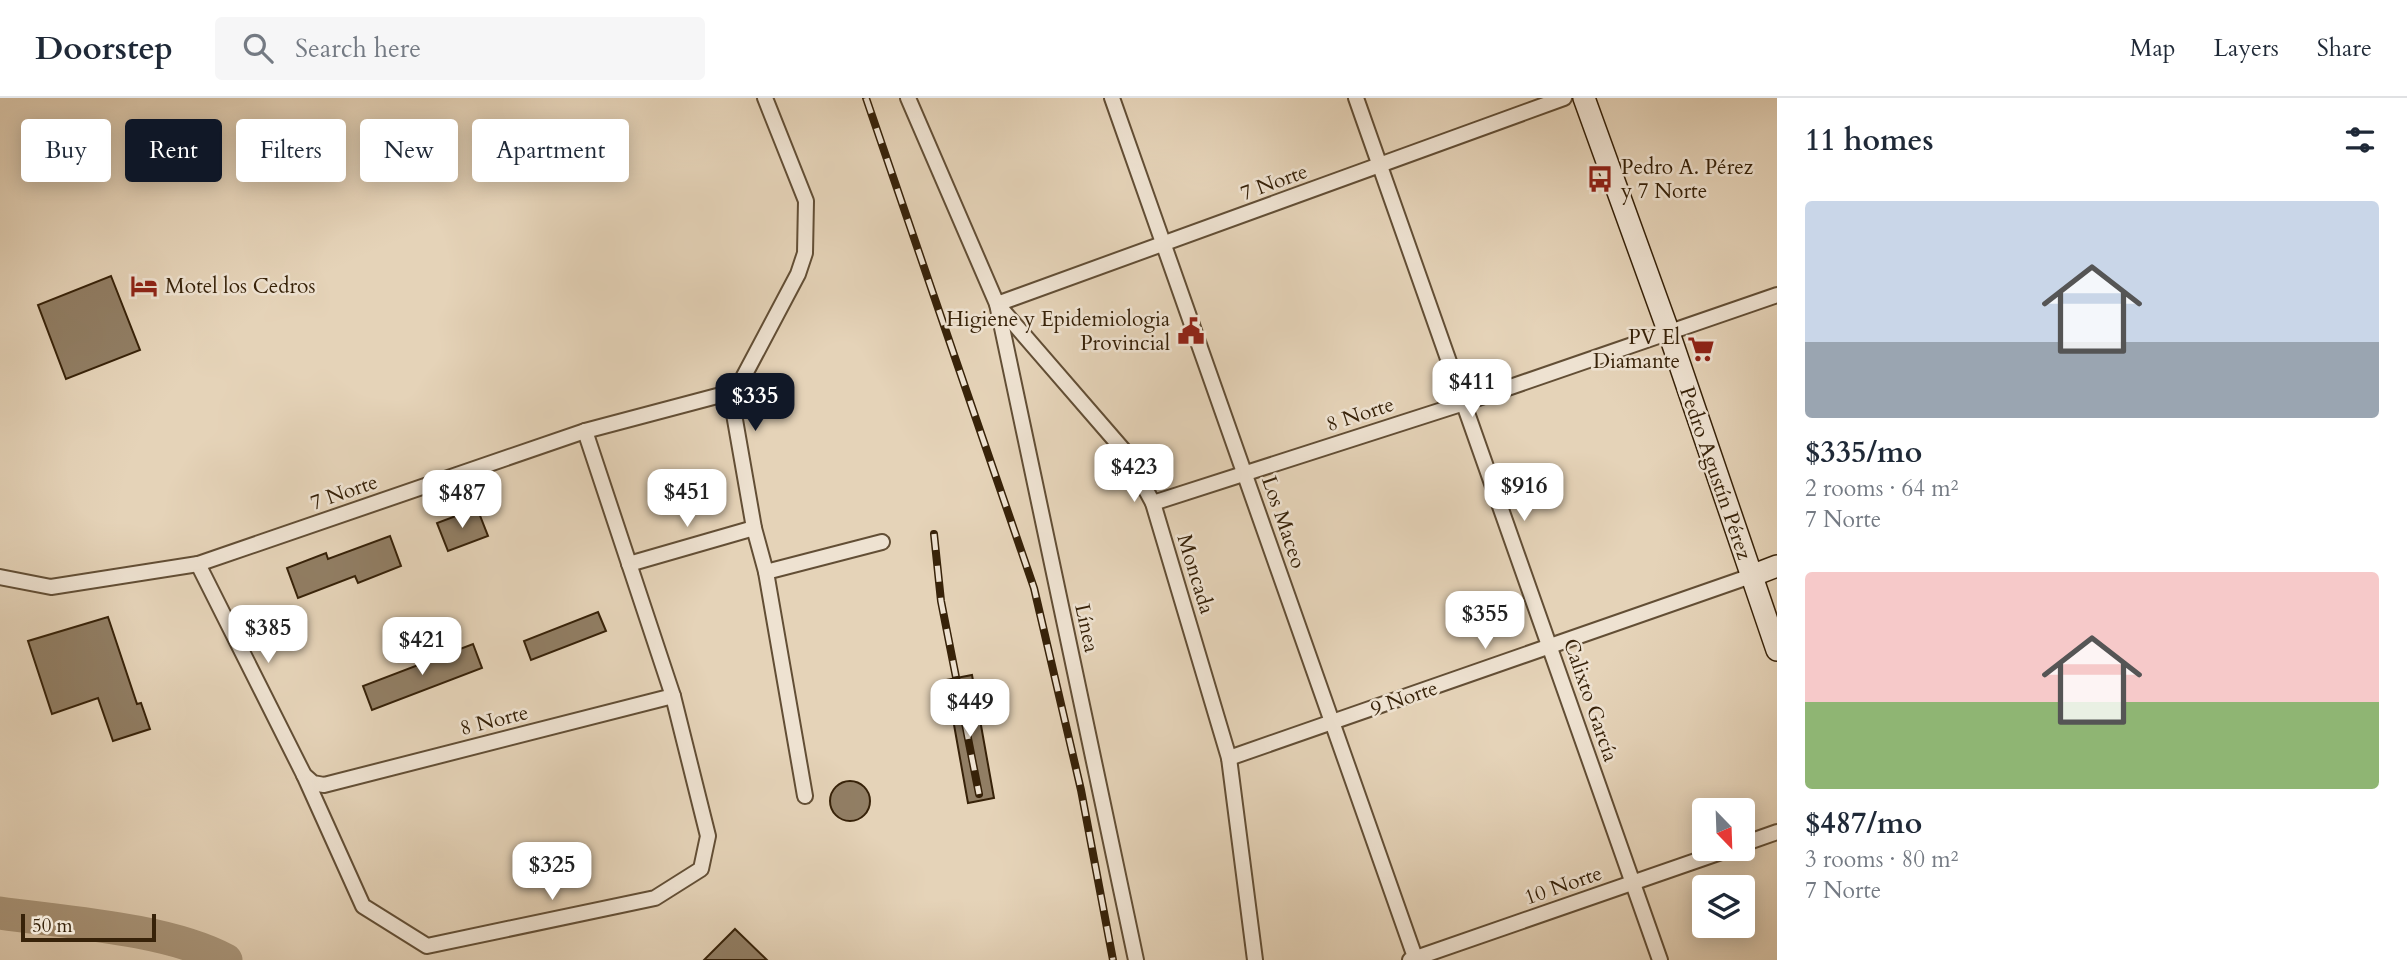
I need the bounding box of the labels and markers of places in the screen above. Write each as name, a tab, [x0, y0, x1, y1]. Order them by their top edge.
place label: Pedro A. Pérez y 7 Norte	[1620, 153, 1754, 206]
bus stop icon: Pedro A. Pérez y 7 Norte	[1585, 164, 1615, 194]
hotel icon: Motel los Cedros	[129, 271, 159, 301]
place label: Motel los Cedros	[165, 272, 315, 301]
place label: Higiene y Epidemiologia Provincial	[946, 305, 1170, 358]
public building icon: Higiene y Epidemiologia Provincial	[1176, 316, 1206, 346]
place label: PV El Diamante	[1593, 323, 1680, 376]
supermarket icon: PV El Diamante	[1686, 334, 1716, 364]
pin: $411	[1431, 360, 1513, 419]
pin: $335	[714, 374, 796, 433]
pin: $423	[1093, 444, 1175, 504]
pin: $916	[1483, 464, 1565, 523]
pin: $487	[421, 470, 503, 530]
pin: $451	[646, 470, 728, 529]
pin: $355	[1444, 592, 1526, 651]
pin: $385	[227, 606, 309, 665]
pin: $421	[381, 618, 463, 677]
pin: $449	[929, 680, 1011, 739]
pin: $325	[511, 842, 593, 902]

